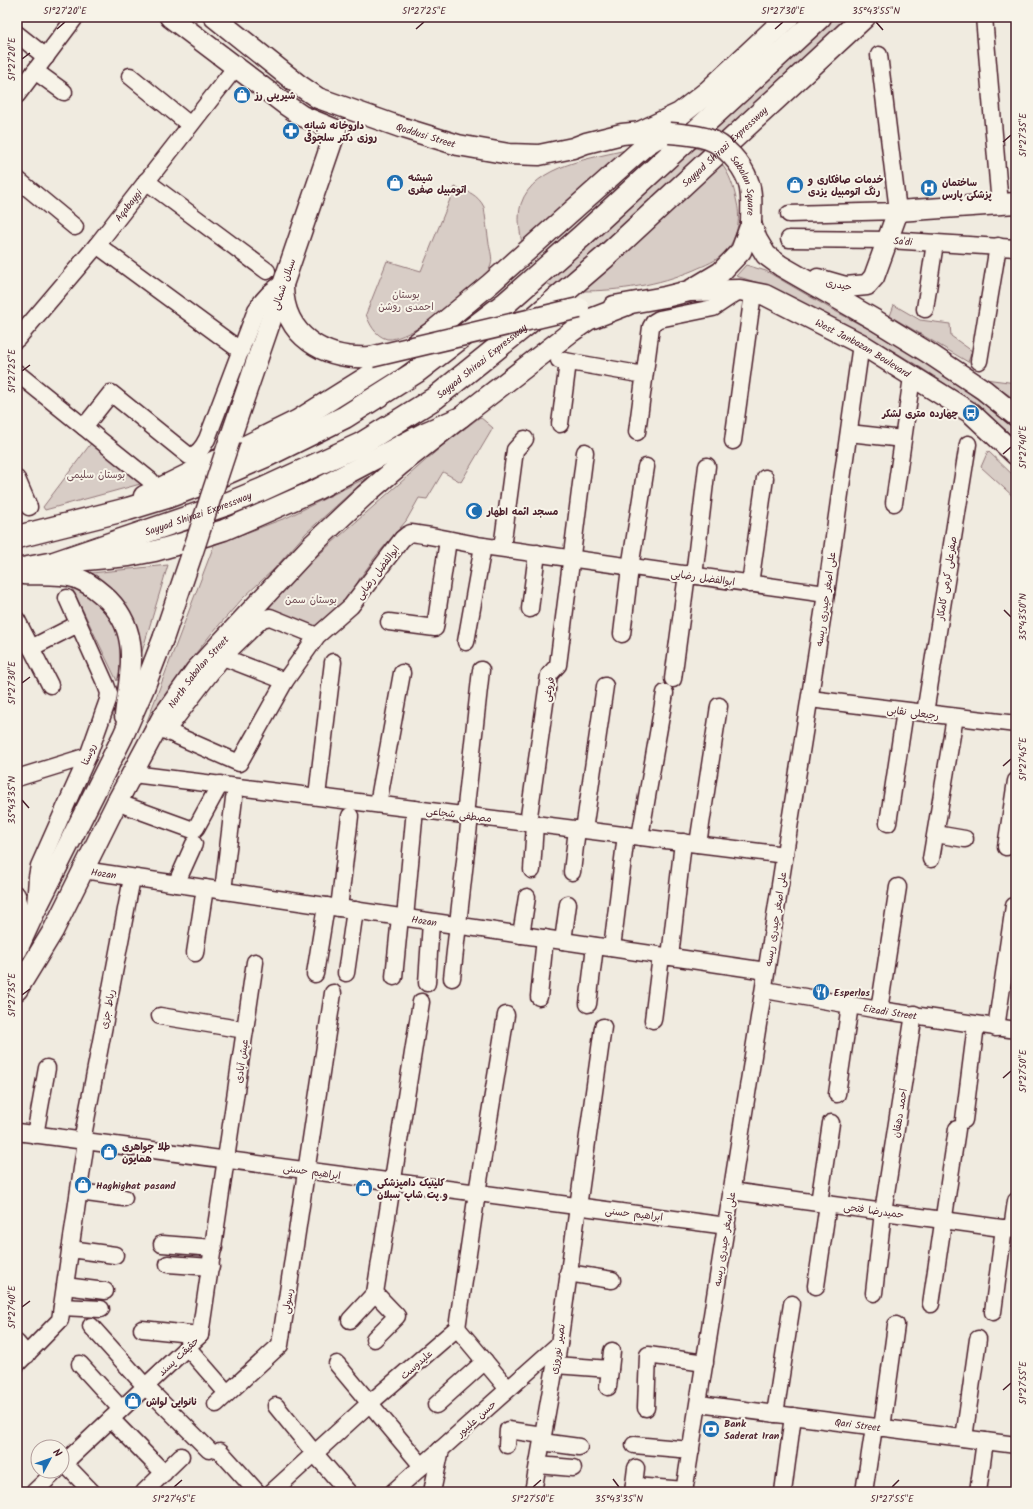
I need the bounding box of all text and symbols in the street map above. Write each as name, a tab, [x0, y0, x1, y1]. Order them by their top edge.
text: 51°27'20"E	[43, 3, 88, 19]
text: 51°27'25"E	[402, 3, 447, 19]
text: 51°27'30"E	[761, 3, 806, 19]
text: 35°43'55"N	[852, 3, 900, 19]
text: 51°27'20"E	[4, 36, 20, 81]
shop icon: شیرینی رز	[232, 85, 252, 105]
place label: شیرینی رز	[254, 88, 296, 104]
street label: Sayyad Shirazi Expressway	[678, 103, 772, 191]
text: 51°27'35"E	[1015, 112, 1031, 157]
place label: داروخانه شبانه روزی دکتر سلجوقی	[304, 118, 377, 146]
street label: Qoddusi Street	[393, 119, 458, 153]
pharmacy icon: داروخانه شبانه روزی دکتر سلجوقی	[281, 121, 301, 141]
street label: Sabalan Square	[726, 152, 758, 216]
place label: شیشه اتومبیل صفری	[408, 170, 467, 198]
place label: خدمات صافکاری و رنگ اتومبیل یزدی	[807, 172, 884, 200]
shop icon: شیشه اتومبیل صفری	[385, 173, 405, 193]
shop icon: خدمات صافکاری و رنگ اتومبیل یزدی	[785, 175, 805, 195]
place label: ساختمان پزشکی پارس	[942, 175, 992, 203]
hospital icon: ساختمان پزشکی پارس	[919, 178, 939, 198]
street label: Aqabaygi	[111, 186, 147, 225]
street label: Sa'di	[893, 233, 913, 250]
street label: سبلان شمالی	[268, 256, 300, 312]
street label: حیدری	[824, 275, 854, 295]
park label: بوستان احمدی روشن	[378, 287, 434, 315]
street label: West Janbazan Boulevard	[812, 315, 914, 383]
street label: Sayyad Shirazi Expressway	[433, 320, 531, 403]
text: 51°27'25"E	[4, 348, 20, 393]
bus stop icon: چهارده متری لشکر	[961, 403, 981, 423]
place label: چهارده متری لشکر	[881, 406, 958, 422]
text: 51°27'40"E	[1015, 424, 1031, 469]
park label: بوستان سلیمی	[67, 467, 125, 483]
street label: Sayyad Shirazi Expressway	[143, 488, 255, 540]
mosque icon: مسجد ائمه اطهار	[464, 501, 484, 521]
place label: مسجد ائمه اطهار	[486, 504, 558, 520]
street label: صفرعلی کرمی کامکار	[932, 535, 962, 622]
street label: ابوالفضل رضایی	[352, 542, 404, 603]
street label: علی اصغر حیدری ریسه	[811, 551, 841, 648]
street label: ابوالفضل رضایی	[670, 566, 736, 590]
park label: بوستان سمن	[285, 592, 337, 608]
text: 35°43'50"N	[1015, 593, 1031, 641]
street label: North Sabalan Street	[164, 632, 233, 712]
text: 51°27'30"E	[4, 660, 20, 705]
street label: فروغی	[539, 675, 559, 703]
street label: رجبعلی نقابی	[886, 702, 940, 724]
text: 51°27'45"E	[1015, 736, 1031, 781]
street label: روستا	[77, 741, 101, 768]
text: 35°43'35"N	[4, 776, 20, 824]
street label: مصطفی شجاعی	[425, 803, 493, 827]
street label: Hozan	[90, 864, 118, 884]
street label: علی اصغر حیدری ریسه	[761, 871, 791, 968]
street label: Hozan	[410, 912, 438, 931]
text: 51°27'35"E	[4, 972, 20, 1017]
restaurant icon: Esperlos	[811, 982, 831, 1002]
place label: Esperlos	[834, 985, 870, 1001]
street label: رباط جزی	[96, 988, 120, 1030]
street label: Eizadi Street	[862, 1000, 918, 1024]
street label: عیش آبادی	[231, 1038, 253, 1084]
text: 51°27'50"E	[1015, 1048, 1031, 1093]
street label: احمد دهقان	[888, 1087, 912, 1139]
place label: طلا جواهری همایون	[122, 1139, 171, 1167]
shop icon: طلا جواهری همایون	[99, 1142, 119, 1162]
street label: ابراهیم حسنی	[282, 1160, 342, 1184]
shop icon: Haghighat pasand	[73, 1175, 93, 1195]
place label: کلینیک دامپزشکی و پت شاپ سبلان	[377, 1175, 448, 1203]
place label: Haghighat pasand	[96, 1178, 176, 1194]
shop icon: کلینیک دامپزشکی و پت شاپ سبلان	[354, 1178, 374, 1198]
street label: علی اصغر حیدری ریسه	[710, 1191, 740, 1288]
street label: حمیدرضا فتحی	[843, 1199, 905, 1223]
street label: ابراهیم حسنی	[604, 1203, 664, 1225]
text: 51°27'40"E	[4, 1284, 20, 1329]
street label: رسولی	[278, 1287, 298, 1315]
street label: نصیر نوروزی	[546, 1323, 570, 1375]
street label: حقیقت پسند	[154, 1333, 203, 1380]
street label: علیدوست	[397, 1346, 436, 1383]
text: 51°27'55"E	[1015, 1360, 1031, 1405]
shop icon: نانوایی لواش	[123, 1391, 143, 1411]
place label: نانوایی لواش	[146, 1394, 198, 1410]
street label: حسن علیپور	[452, 1396, 500, 1442]
street label: Qari Street	[834, 1415, 882, 1436]
place label: Bank Saderat Iran	[724, 1416, 780, 1444]
bank icon: Bank Saderat Iran	[701, 1419, 721, 1439]
north arrow	[30, 1439, 70, 1479]
text: N	[48, 1445, 66, 1462]
text: 51°27'45"E	[152, 1491, 197, 1507]
text: 51°27'50"E	[511, 1491, 556, 1507]
text: 35°43'35"N	[595, 1491, 643, 1507]
text: 51°27'55"E	[870, 1491, 915, 1507]

